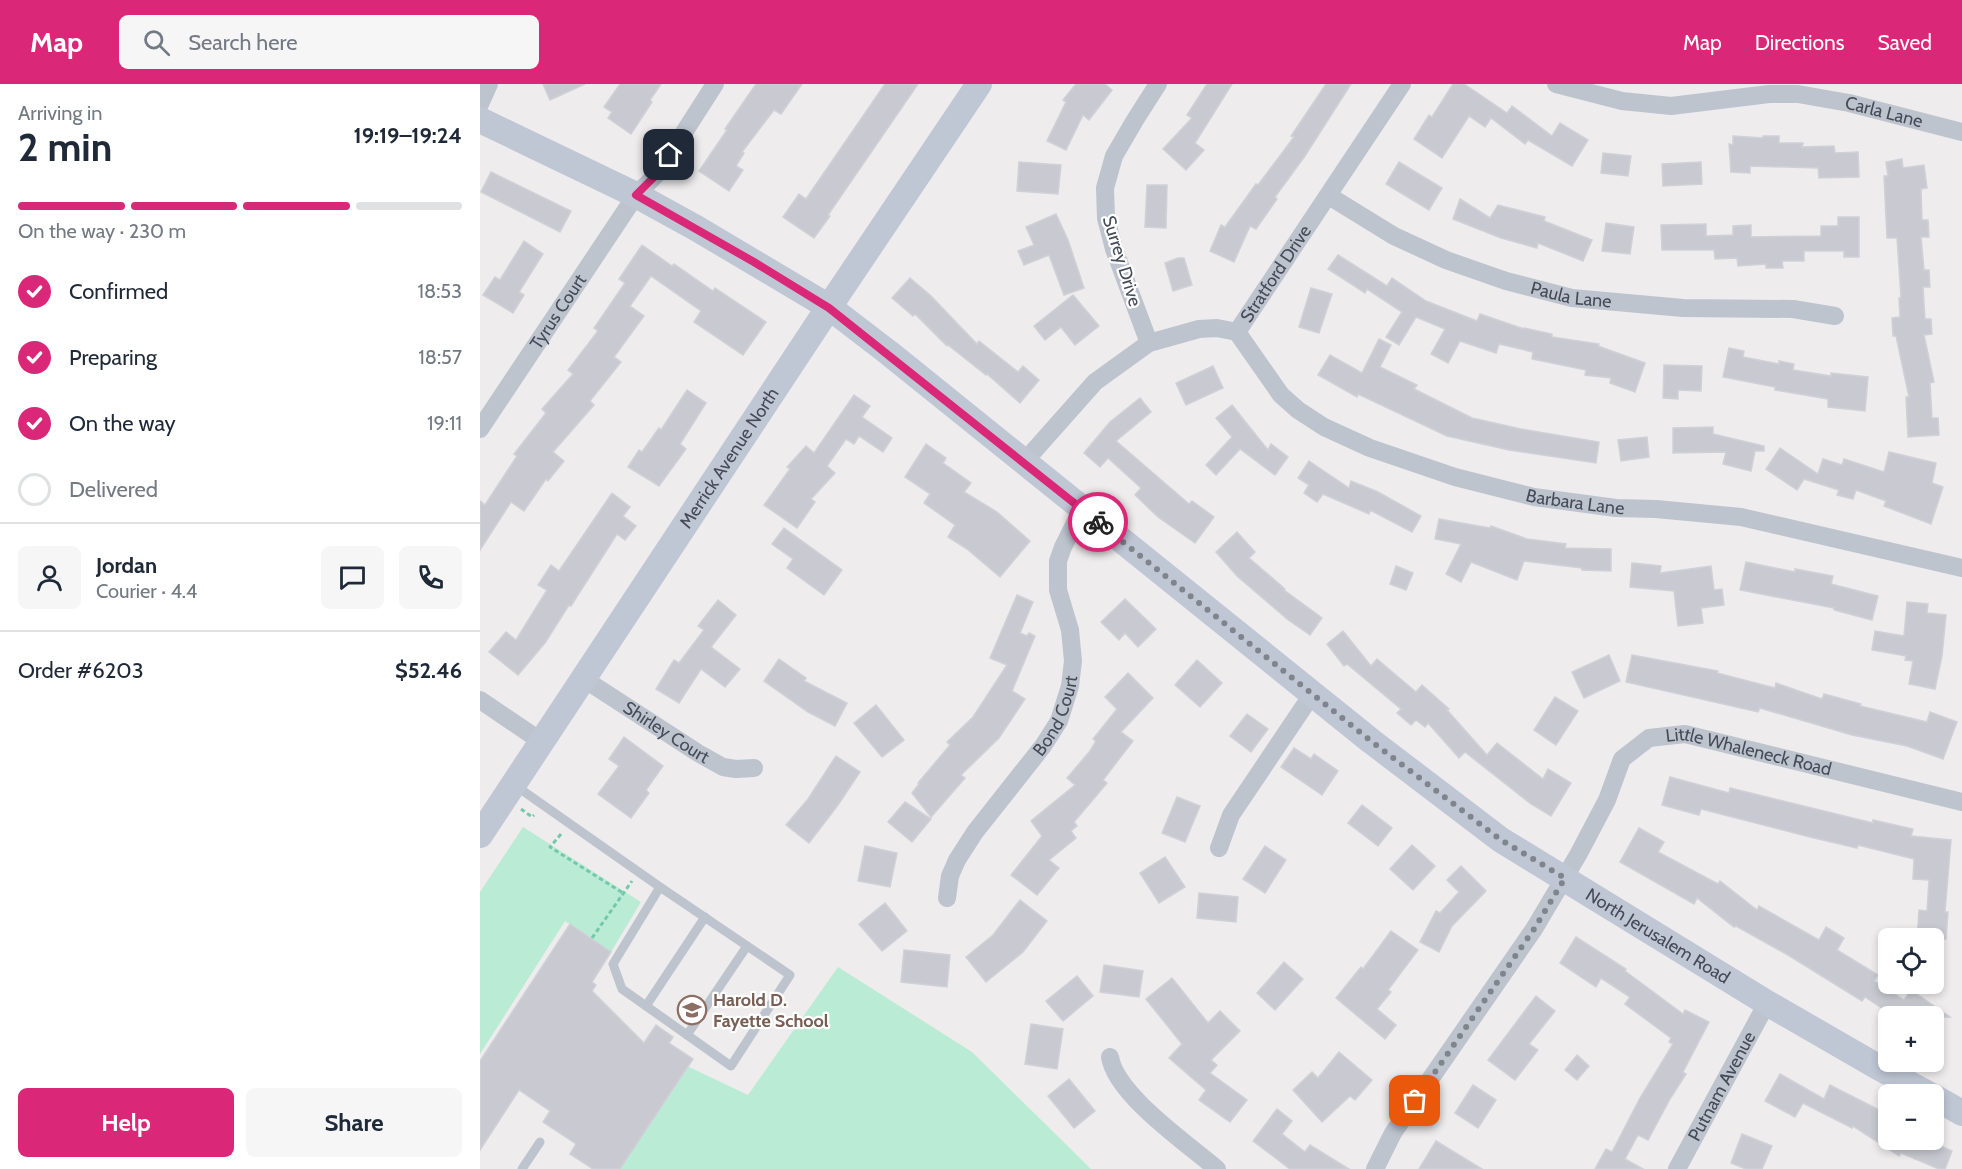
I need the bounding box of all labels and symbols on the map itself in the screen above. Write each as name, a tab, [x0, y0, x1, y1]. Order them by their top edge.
street label: Carla Lane	[1843, 91, 1925, 132]
pin	[643, 129, 694, 180]
street label: Surrey Drive	[1098, 213, 1146, 309]
street label: Stratford Drive	[1236, 221, 1316, 326]
street label: Tyrus Court	[525, 270, 591, 353]
street label: Paula Lane	[1528, 277, 1613, 313]
street label: Merrick Avenue North	[675, 383, 784, 532]
street label: Barbara Lane	[1524, 484, 1625, 519]
courier	[1068, 492, 1128, 552]
street label: Bond Court	[1028, 674, 1082, 761]
street label: Shirley Court	[619, 696, 713, 768]
street label: Little Whaleneck Road	[1664, 723, 1834, 781]
street label: North Jerusalem Road	[1582, 884, 1734, 989]
place label: Harold D. Fayette School	[713, 989, 829, 1032]
school or university icon: Harold D. Fayette School	[676, 994, 708, 1026]
street label: Putnam Avenue	[1683, 1028, 1760, 1145]
pin	[1389, 1075, 1440, 1126]

